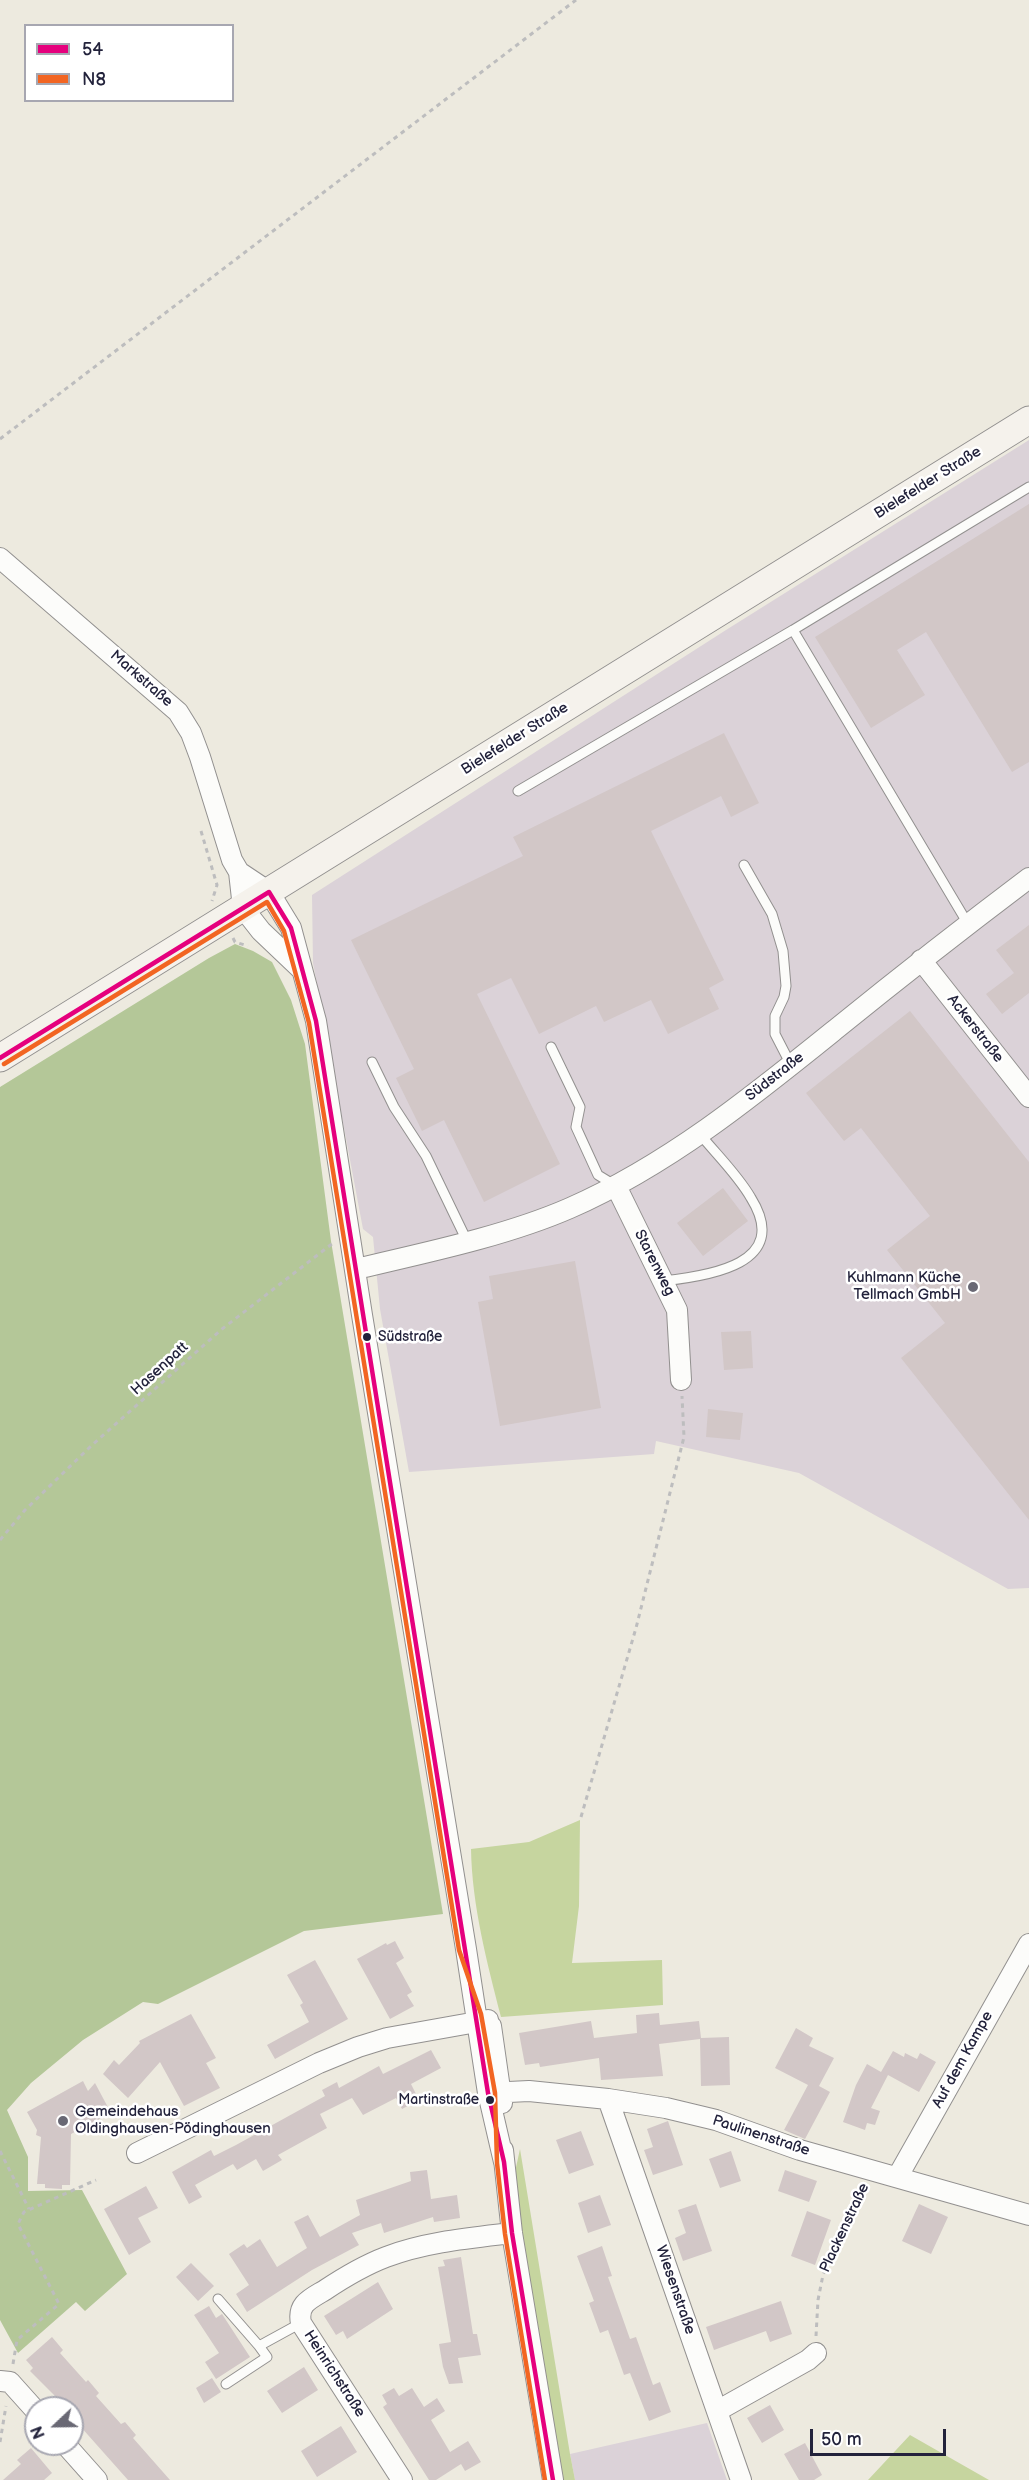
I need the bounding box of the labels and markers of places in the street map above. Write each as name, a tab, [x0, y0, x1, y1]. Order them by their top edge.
place label: Kuhlmann Küche Tellmach GmbH	[847, 1269, 961, 1304]
marker: Kuhlmann Küche Tellmach GmbH	[966, 1280, 980, 1294]
place label: Südstraße	[378, 1329, 442, 1345]
marker: Südstraße	[361, 1331, 373, 1343]
place label: Martinstraße	[398, 2092, 479, 2108]
marker: Martinstraße	[484, 2094, 496, 2106]
place label: Gemeindehaus Oldinghausen-Pödinghausen	[75, 2103, 271, 2138]
marker: Gemeindehaus Oldinghausen-Pödinghausen	[56, 2114, 70, 2128]

